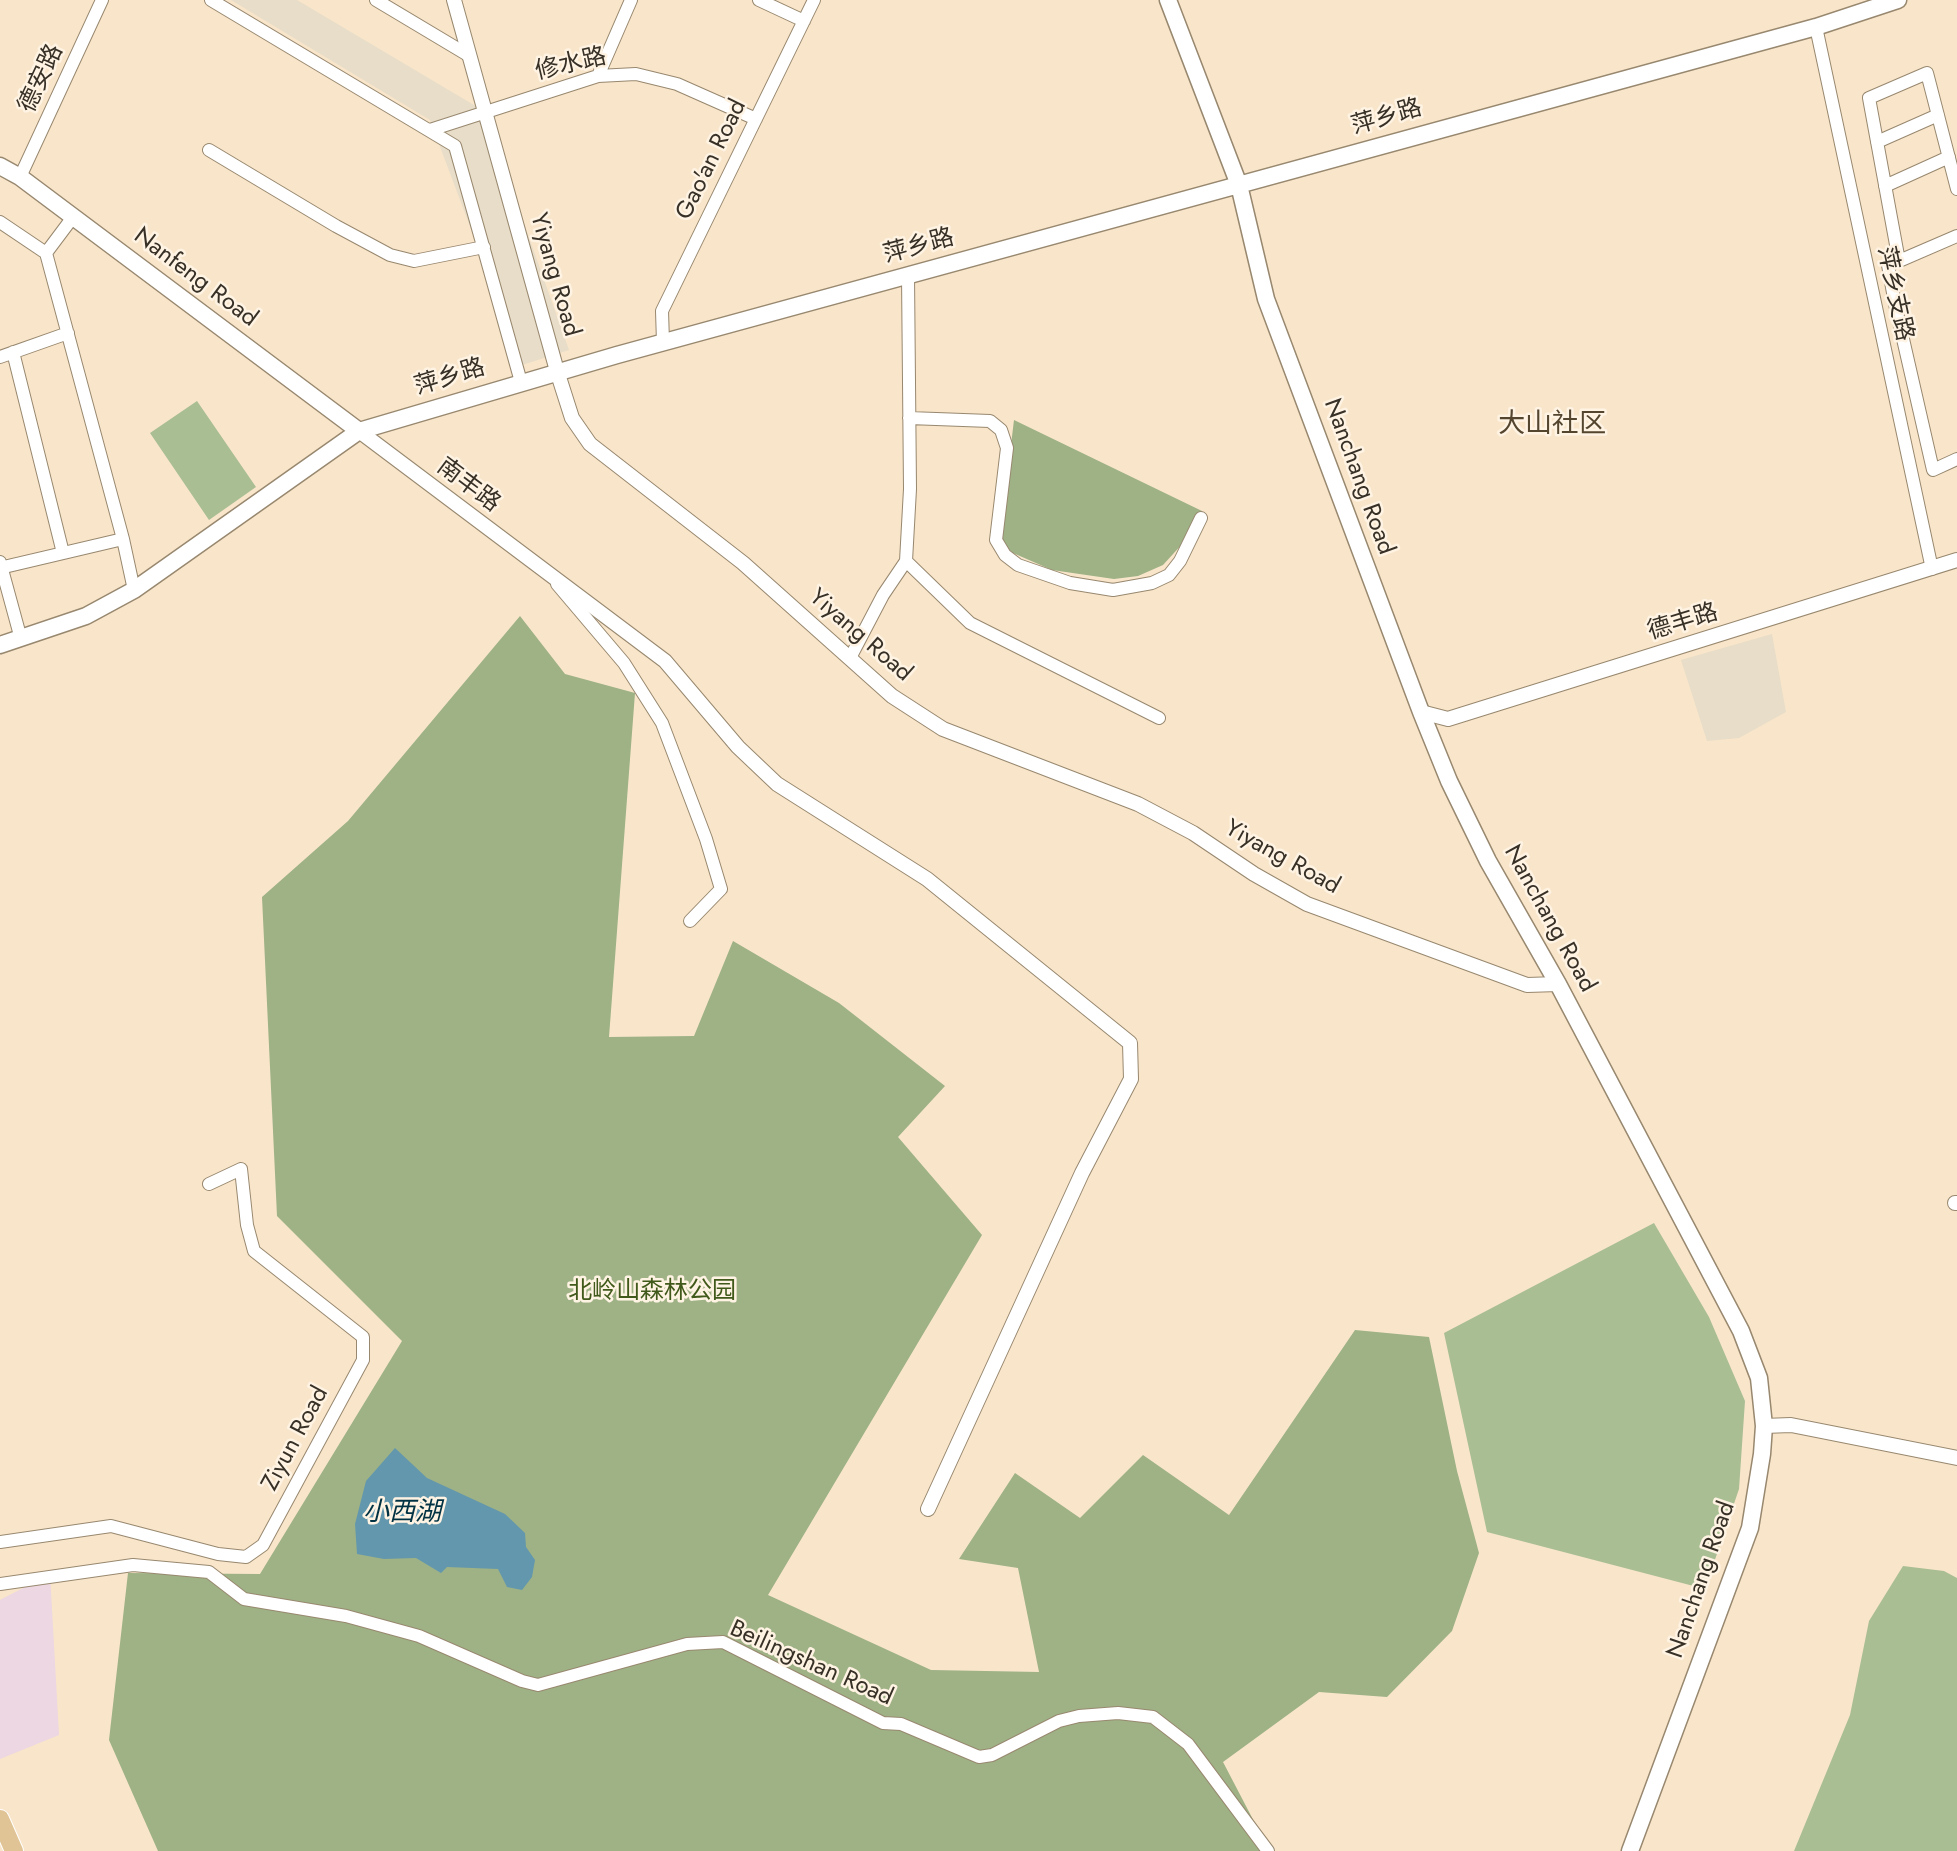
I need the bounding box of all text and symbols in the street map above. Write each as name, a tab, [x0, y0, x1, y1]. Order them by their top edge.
street label: 德安路	[14, 40, 70, 118]
street label: 修水路	[533, 43, 609, 87]
street label: 萍乡路	[1348, 94, 1426, 142]
street label: Gao'an Road	[671, 95, 753, 225]
street label: Yiyang Road	[523, 210, 585, 340]
street label: Nanfeng Road	[128, 222, 262, 334]
street label: 萍乡路	[880, 224, 958, 270]
street label: 萍乡支路	[1870, 244, 1918, 344]
street label: 萍乡路	[411, 354, 489, 402]
street label: Nanchang Road	[1316, 395, 1400, 559]
district label: 大山社区	[1498, 409, 1606, 441]
street label: 南丰路	[431, 453, 505, 519]
street label: Yiyang Road	[803, 583, 917, 689]
street label: 德丰路	[1644, 599, 1722, 647]
street label: Yiyang Road	[1219, 815, 1345, 901]
street label: Nanchang Road	[1497, 840, 1601, 998]
park label: 北岭山森林公园	[568, 1278, 736, 1306]
street label: Ziyun Road	[257, 1382, 335, 1496]
water label: 小西湖	[363, 1498, 441, 1530]
street label: Nanchang Road	[1662, 1498, 1742, 1662]
street label: Beilingshan Road	[725, 1615, 897, 1713]

